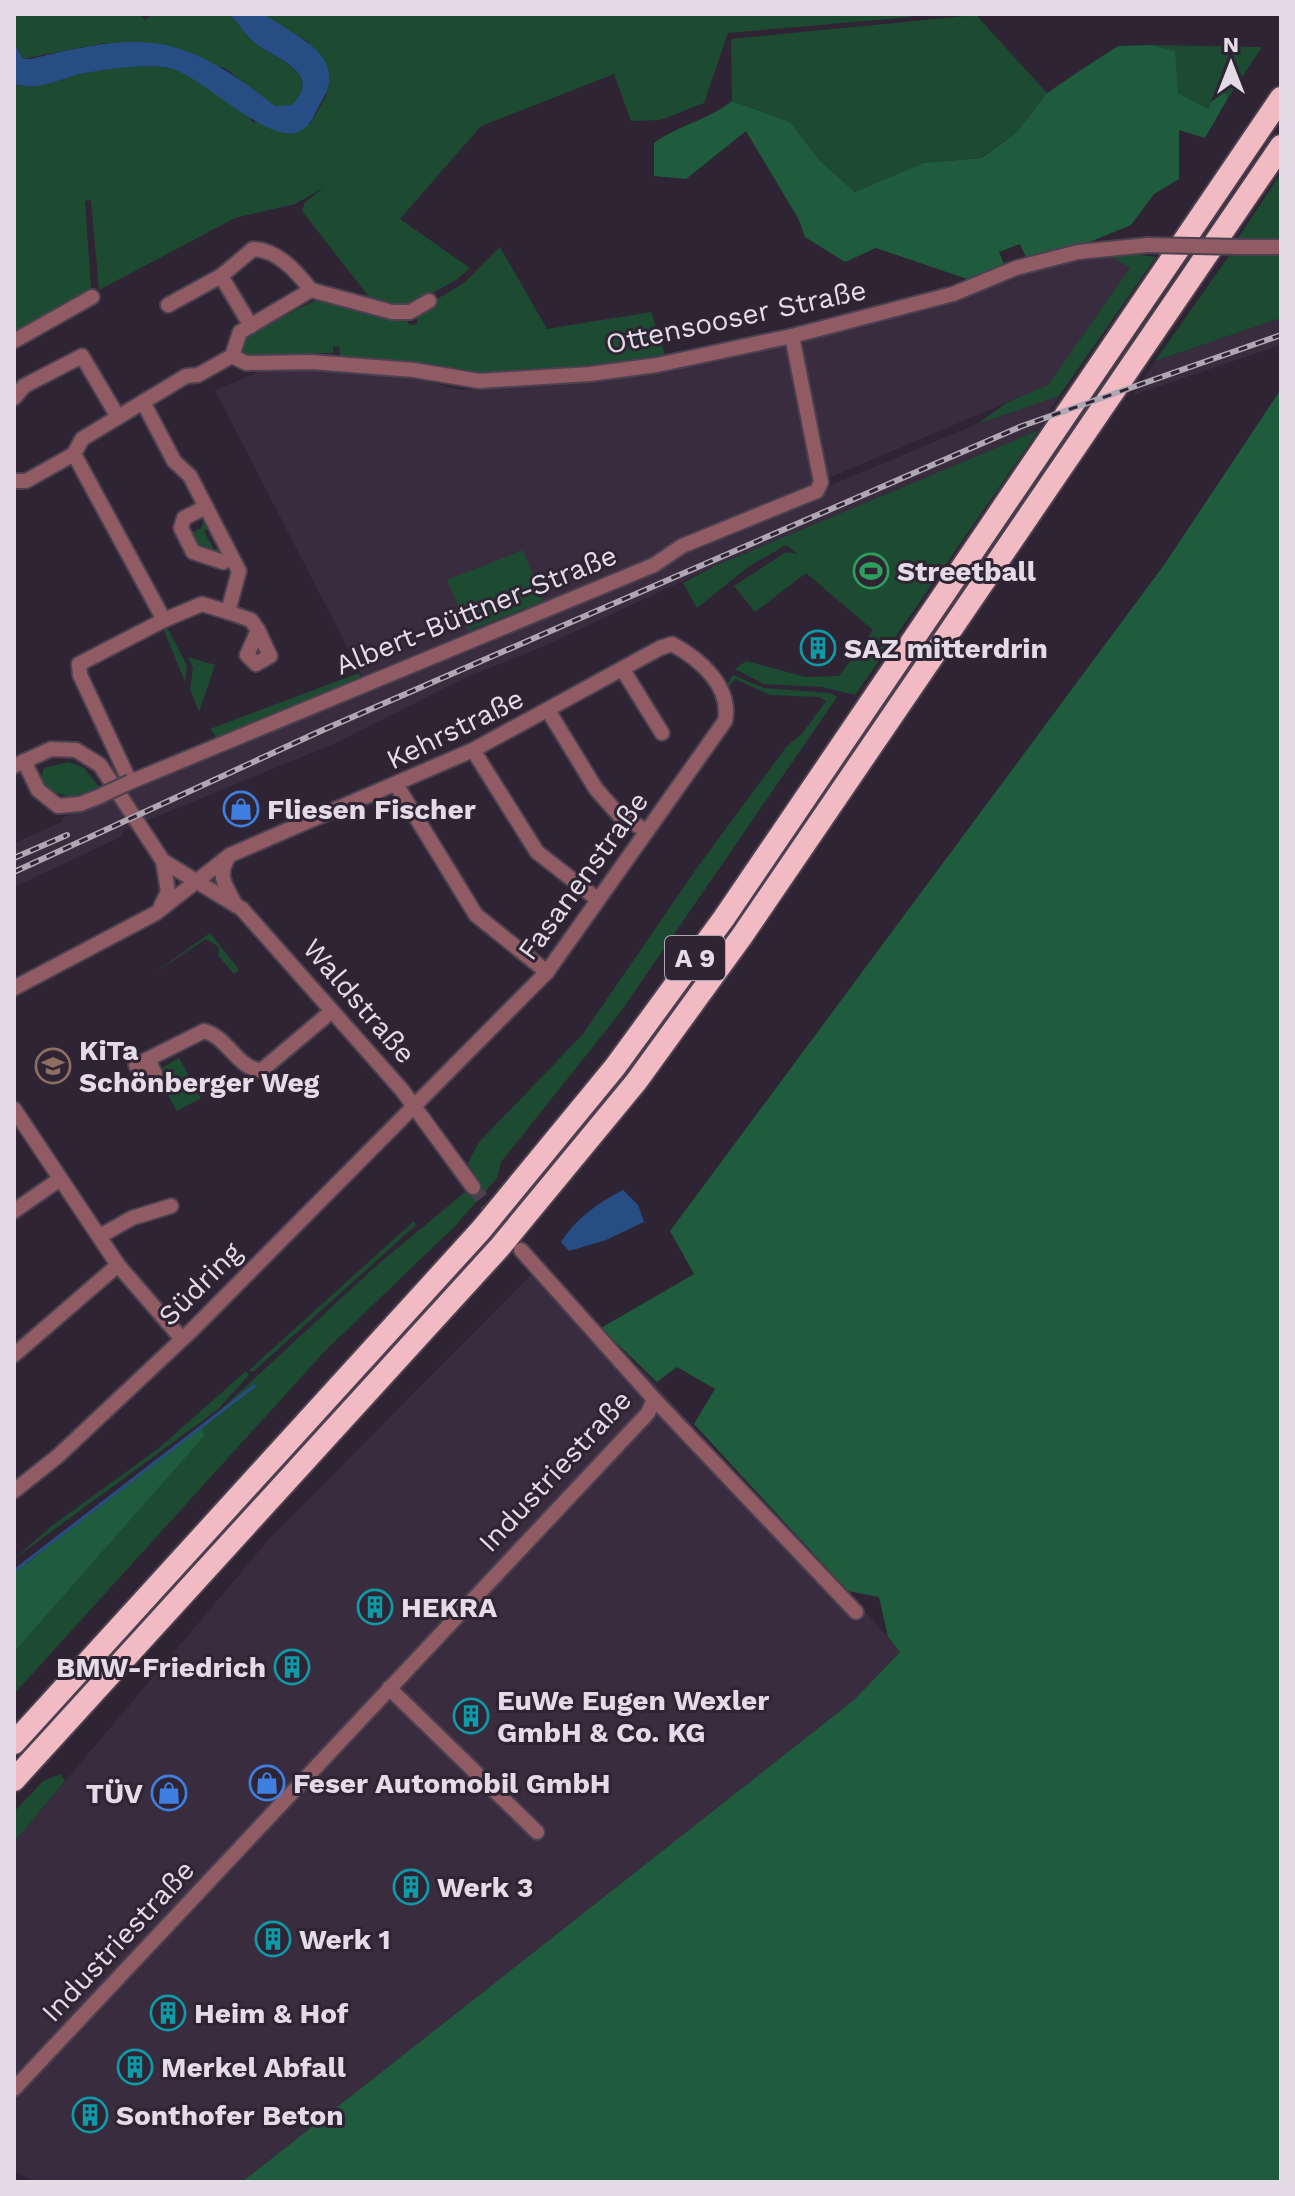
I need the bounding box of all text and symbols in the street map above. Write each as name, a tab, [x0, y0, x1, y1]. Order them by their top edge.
north arrow	[1191, 24, 1271, 104]
text: N	[1223, 32, 1239, 57]
street label: Ottensooser Straße	[603, 273, 869, 361]
street label: Albert-Büttner-Straße	[330, 538, 622, 682]
sports icon: Streetball	[852, 552, 890, 590]
place label: Streetball	[897, 555, 1037, 588]
building icon: SAZ mitterdrin	[799, 629, 837, 667]
place label: SAZ mitterdrin	[844, 632, 1048, 665]
street label: Kehrstraße	[381, 682, 529, 776]
street label: Fasanenstraße	[511, 786, 655, 966]
shop icon: Fliesen Fischer	[222, 790, 260, 828]
place label: Fliesen Fischer	[267, 793, 476, 826]
street label: Waldstraße	[296, 932, 422, 1070]
road number: A 9	[665, 936, 725, 980]
place label: KiTa Schönberger Weg	[79, 1034, 320, 1099]
school or university icon: KiTa Schönberger Weg	[34, 1047, 72, 1085]
street label: Südring	[152, 1236, 248, 1332]
street label: Industriestraße	[472, 1383, 638, 1559]
building icon: HEKRA	[356, 1588, 394, 1626]
place label: HEKRA	[401, 1591, 497, 1624]
building icon: BMW-Friedrich	[273, 1648, 311, 1686]
place label: BMW-Friedrich	[56, 1651, 266, 1684]
place label: EuWe Eugen Wexler GmbH & Co. KG	[497, 1684, 769, 1749]
building icon: EuWe Eugen Wexler GmbH & Co. KG	[452, 1697, 490, 1735]
shop icon: Feser Automobil GmbH	[248, 1764, 286, 1802]
place label: Feser Automobil GmbH	[293, 1767, 611, 1800]
shop icon: TÜV	[150, 1774, 188, 1812]
place label: TÜV	[86, 1777, 143, 1810]
street label: Industriestraße	[35, 1853, 201, 2029]
building icon: Werk 3	[392, 1868, 430, 1906]
place label: Werk 3	[437, 1871, 533, 1904]
building icon: Werk 1	[254, 1920, 292, 1958]
place label: Werk 1	[299, 1923, 391, 1956]
building icon: Heim & Hof	[149, 1994, 187, 2032]
place label: Heim & Hof	[194, 1997, 349, 2030]
building icon: Merkel Abfall	[116, 2048, 154, 2086]
place label: Merkel Abfall	[161, 2051, 347, 2084]
building icon: Sonthofer Beton	[71, 2096, 109, 2134]
place label: Sonthofer Beton	[116, 2099, 344, 2132]

